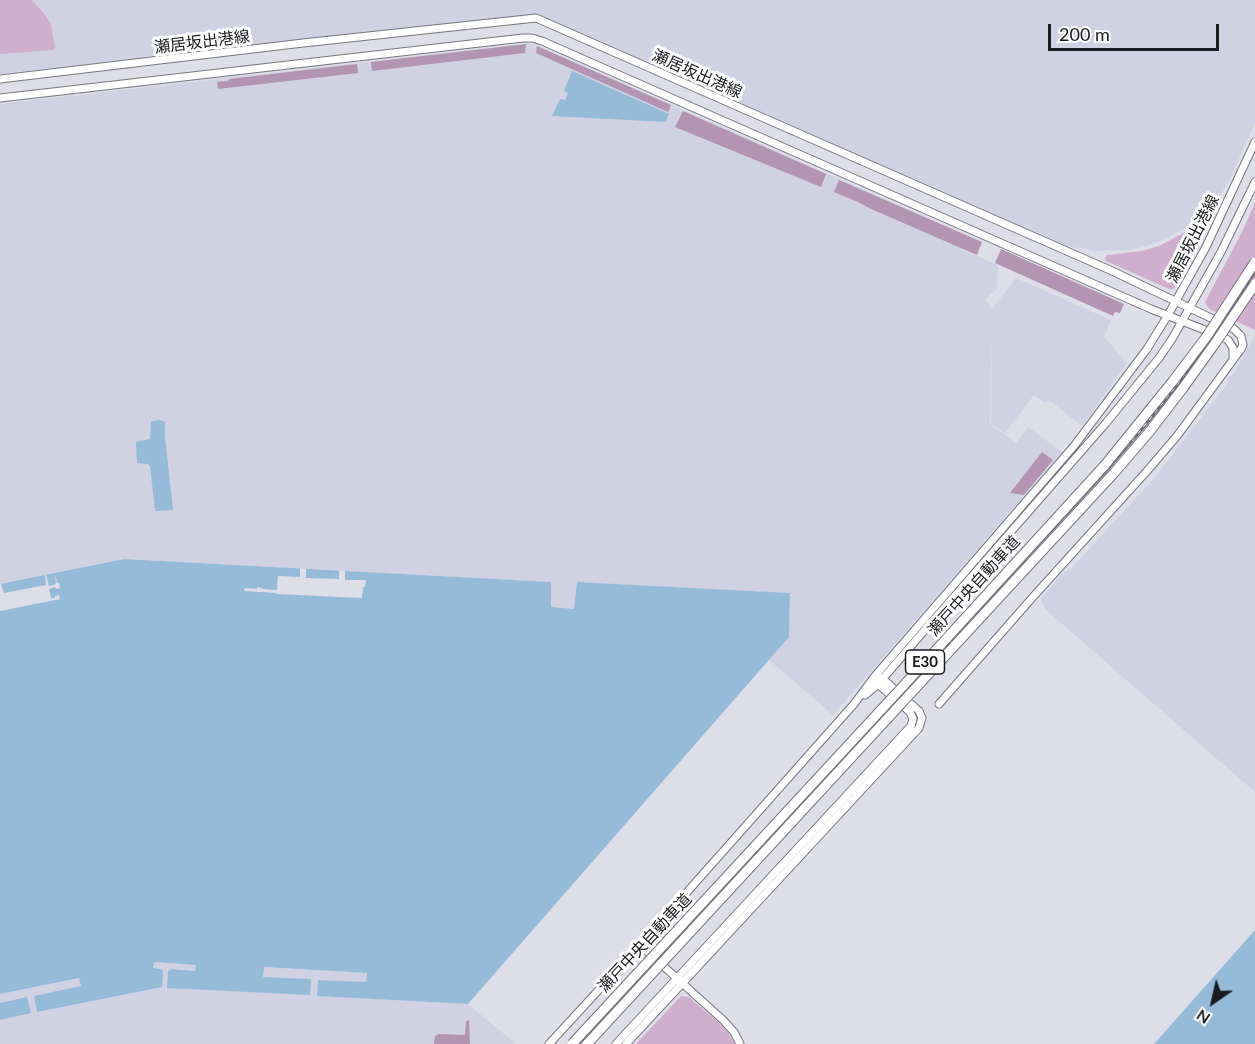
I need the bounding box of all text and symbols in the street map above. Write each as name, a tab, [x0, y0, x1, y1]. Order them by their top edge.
scale bar	[1051, 12, 1222, 50]
text: 200 m	[1059, 23, 1110, 45]
street label: 瀬居坂出港線	[153, 27, 251, 57]
street label: 瀬居坂出港線	[649, 46, 745, 102]
street label: 瀬居坂出港線	[1163, 192, 1223, 286]
street label: 瀬戸中央自動車道	[924, 532, 1024, 640]
road number: E30	[906, 650, 944, 674]
street label: 瀬戸中央自動車道	[594, 890, 696, 996]
north arrow	[1183, 972, 1243, 1032]
text: N	[1192, 1006, 1213, 1029]

